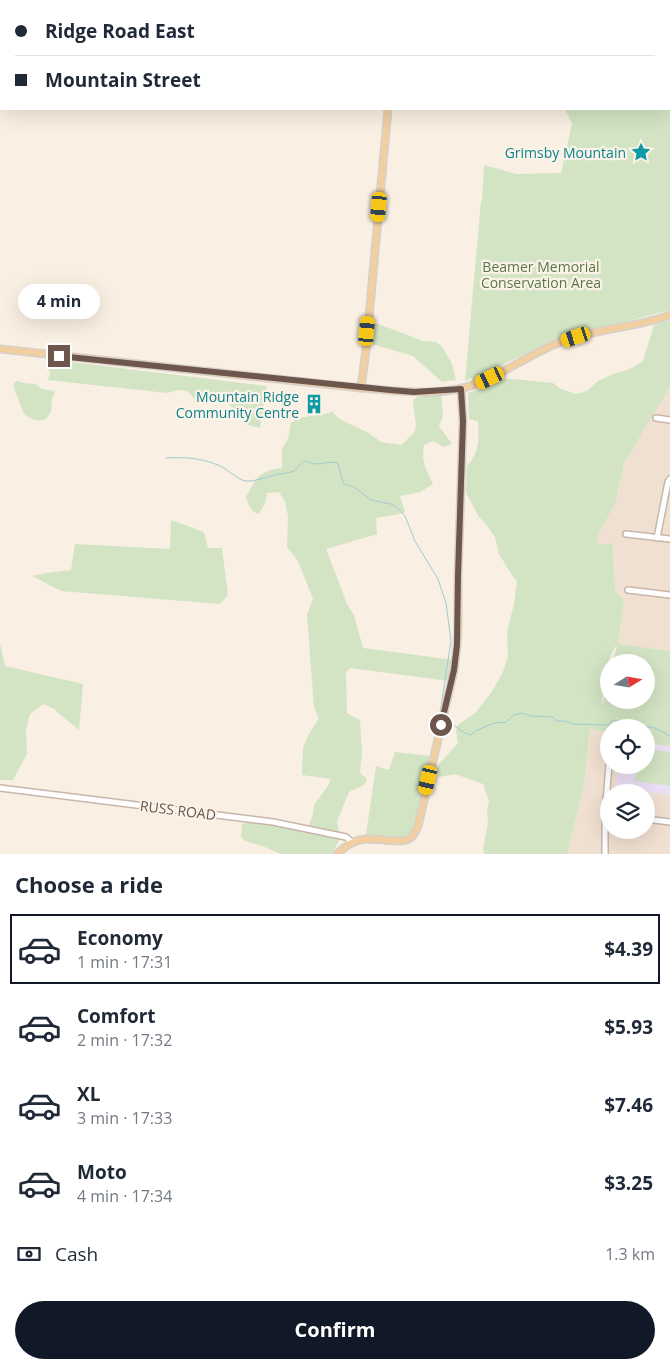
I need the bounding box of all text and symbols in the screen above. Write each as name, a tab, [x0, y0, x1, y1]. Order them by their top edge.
text: Ridge Road East	[45, 18, 195, 44]
text: Mountain Street	[45, 67, 201, 93]
place icon: Grimsby Mountain	[630, 141, 652, 163]
place label: Grimsby Mountain	[505, 143, 626, 162]
car	[370, 191, 387, 223]
park label: Beamer Memorial Conservation Area	[481, 257, 601, 292]
callout: 4 min	[18, 284, 100, 318]
text: 4 min	[37, 290, 81, 312]
car	[358, 315, 375, 347]
car	[559, 325, 592, 349]
route end	[48, 345, 70, 367]
car	[473, 365, 506, 391]
place label: Mountain Ridge Community Centre	[176, 387, 299, 422]
building icon: Mountain Ridge Community Centre	[303, 393, 325, 415]
north arrow	[600, 654, 655, 709]
map controls	[600, 654, 655, 839]
route start	[430, 714, 452, 736]
button: locate	[600, 719, 655, 774]
car	[417, 764, 438, 796]
button: layers	[600, 784, 655, 839]
street label: RUSS ROAD	[139, 796, 217, 824]
text: Choose a ride	[15, 869, 163, 899]
text: Economy	[77, 925, 163, 951]
icon: car	[17, 927, 62, 972]
text: $4.39	[604, 936, 653, 962]
text: 1 min · 17:31	[77, 951, 172, 973]
text: Comfort	[77, 1003, 156, 1029]
icon: car	[17, 1005, 62, 1050]
text: $5.93	[604, 1014, 653, 1040]
text: 2 min · 17:32	[77, 1029, 172, 1051]
text: XL	[77, 1081, 100, 1107]
icon: car	[17, 1083, 62, 1128]
text: $7.46	[604, 1092, 653, 1118]
text: 3 min · 17:33	[77, 1107, 172, 1129]
text: Moto	[77, 1159, 127, 1185]
icon: car	[17, 1161, 62, 1206]
text: $3.25	[604, 1170, 653, 1196]
text: 4 min · 17:34	[77, 1185, 172, 1207]
icon: cash	[15, 1240, 43, 1268]
text: Cash	[55, 1241, 98, 1267]
text: 1.3 km	[605, 1243, 655, 1265]
button: Confirm	[15, 1301, 655, 1359]

